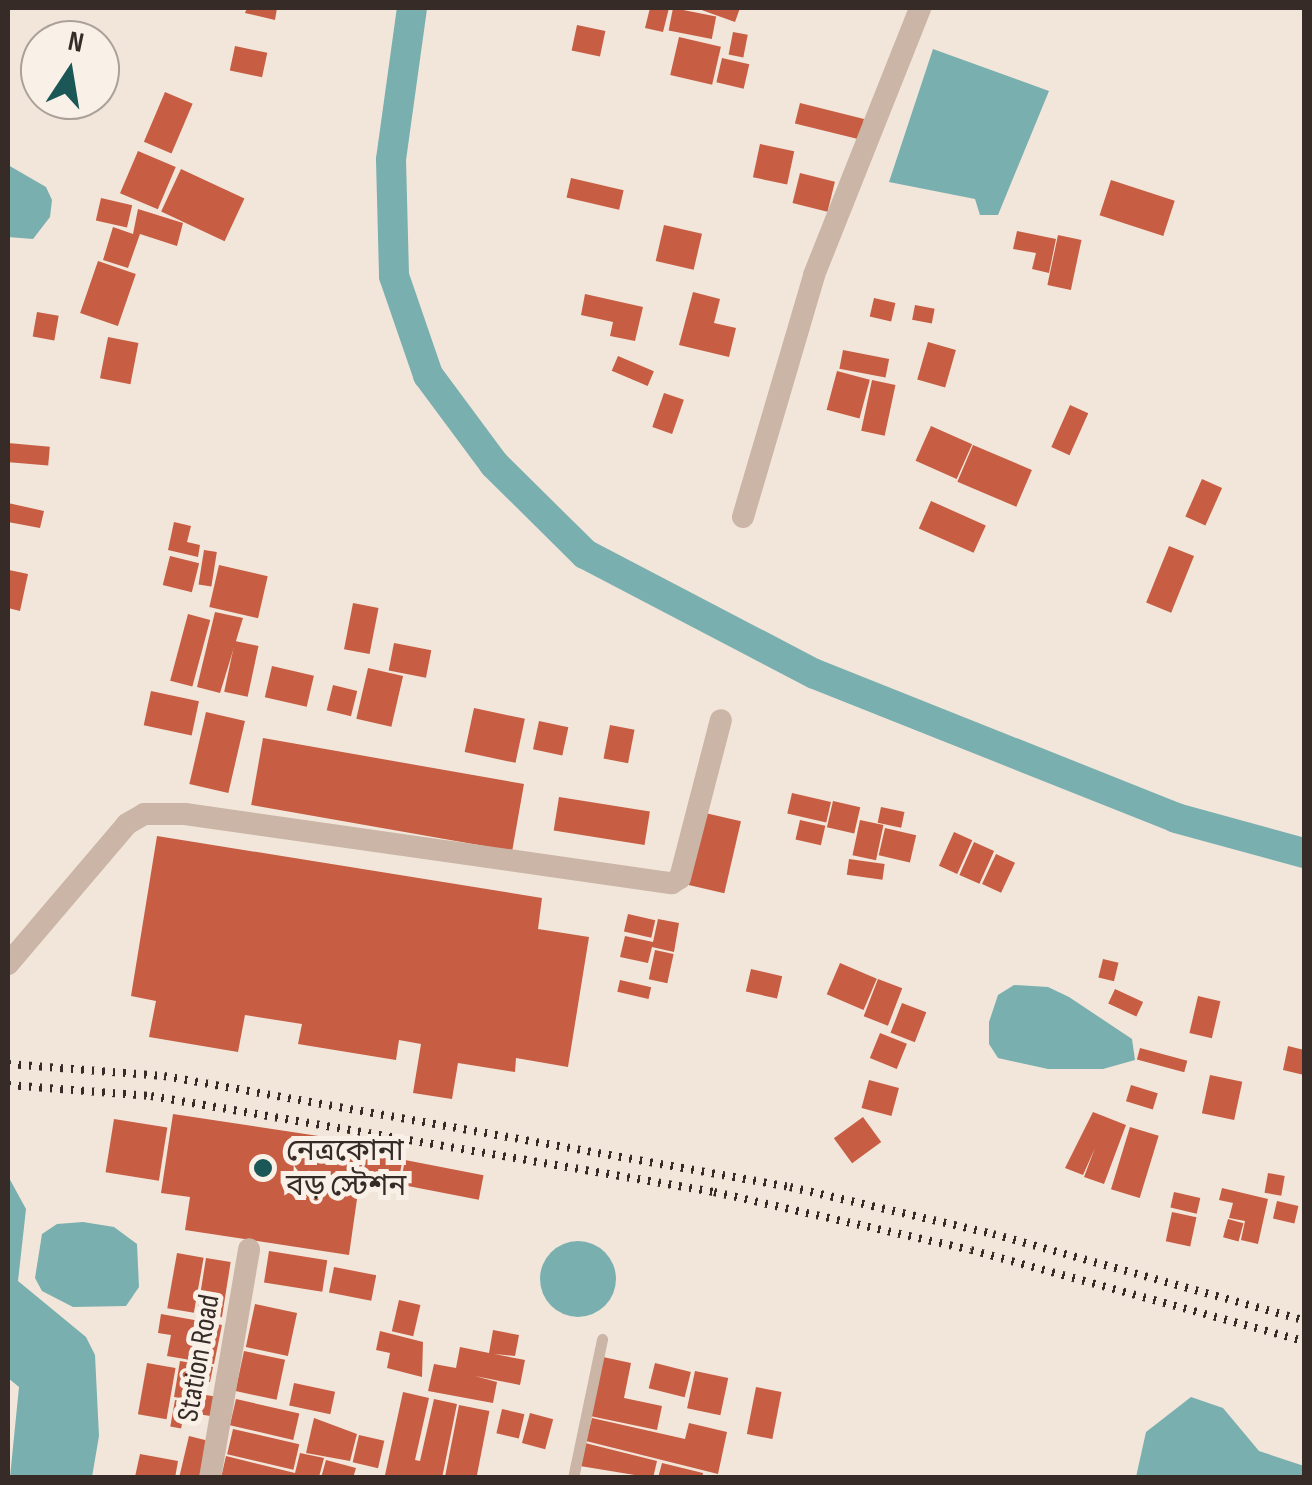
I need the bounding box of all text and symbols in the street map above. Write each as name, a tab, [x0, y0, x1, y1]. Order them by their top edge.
north arrow	[20, 20, 120, 120]
text: N	[65, 24, 87, 60]
place label: নেত্রকোনা বড় স্টেশন	[286, 1133, 406, 1204]
marker: নেত্রকোনা বড় স্টেশন	[250, 1155, 276, 1181]
street label: Station Road	[170, 1292, 228, 1424]

